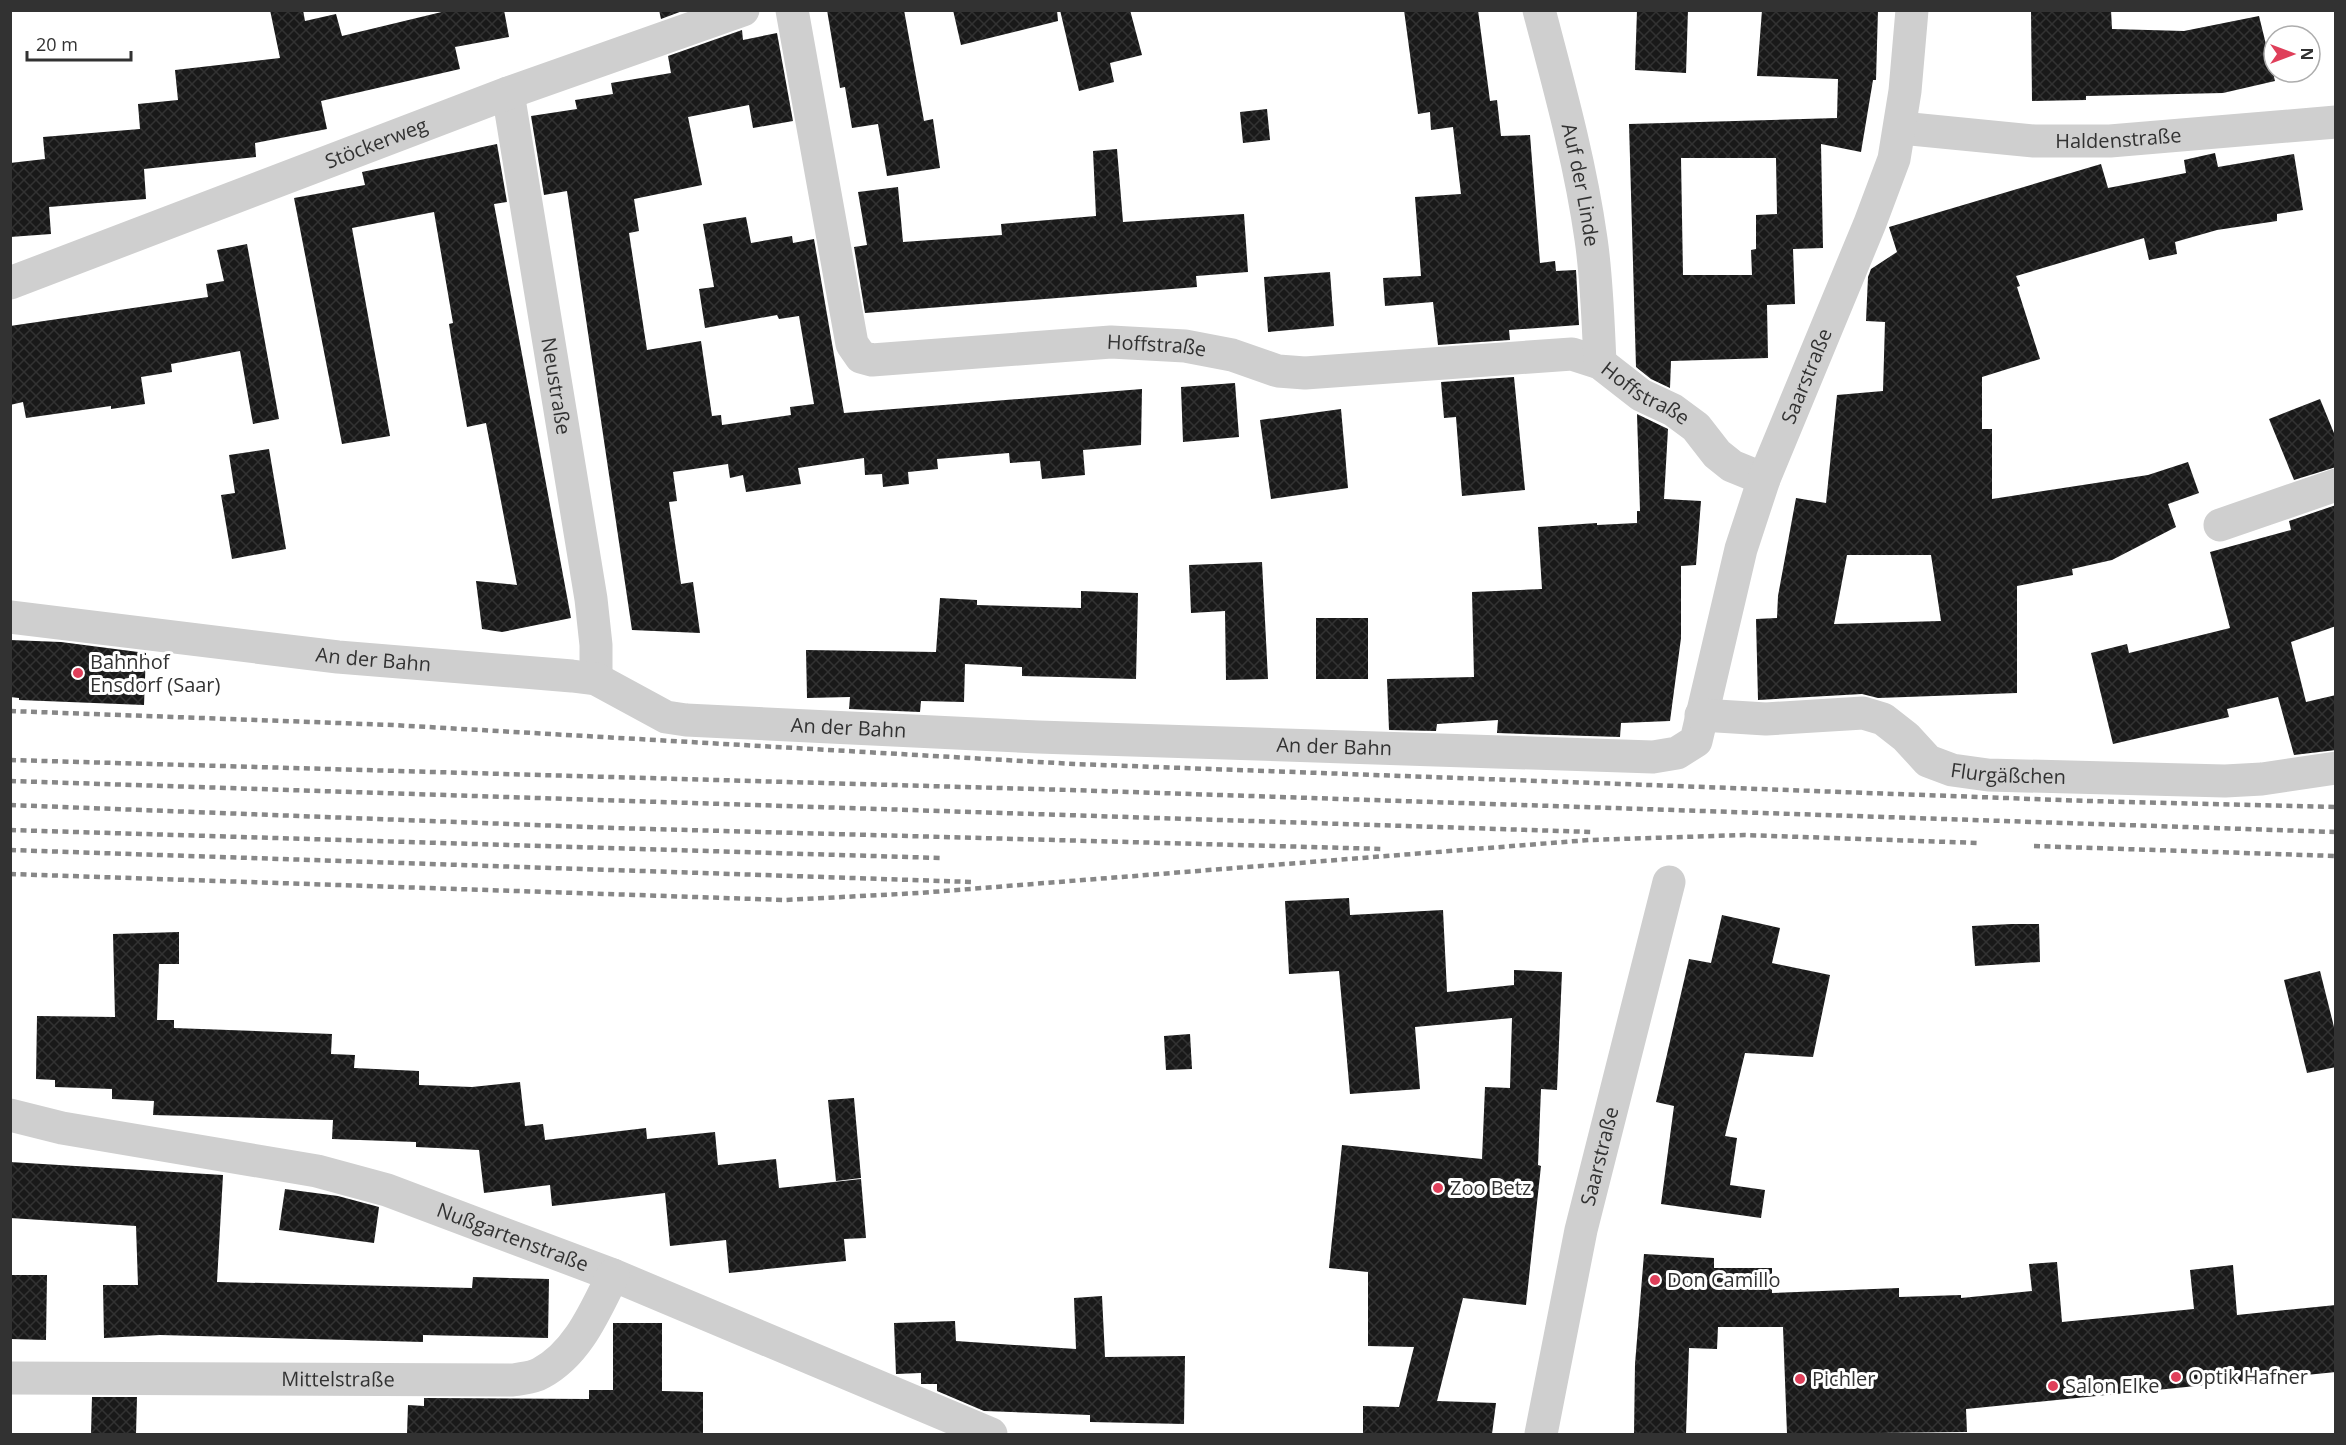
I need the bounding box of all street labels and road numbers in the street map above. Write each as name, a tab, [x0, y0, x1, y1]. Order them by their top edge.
street label: Stöckerweg	[321, 111, 431, 175]
street label: Auf der Linde	[1556, 121, 1606, 248]
street label: Haldenstraße	[2055, 121, 2182, 154]
street label: Saarstraße	[1774, 324, 1838, 428]
street label: Hoffstraße	[1106, 328, 1209, 363]
street label: Neustraße	[535, 335, 578, 437]
street label: Hoffstraße	[1596, 355, 1695, 431]
street label: An der Bahn	[314, 640, 432, 678]
street label: An der Bahn	[790, 711, 907, 744]
street label: An der Bahn	[1276, 731, 1392, 762]
street label: Flurgäßchen	[1949, 756, 2066, 790]
street label: Saarstraße	[1574, 1104, 1625, 1208]
street label: Nußgartenstraße	[433, 1196, 593, 1278]
street label: Mittelstraße	[281, 1365, 395, 1393]

